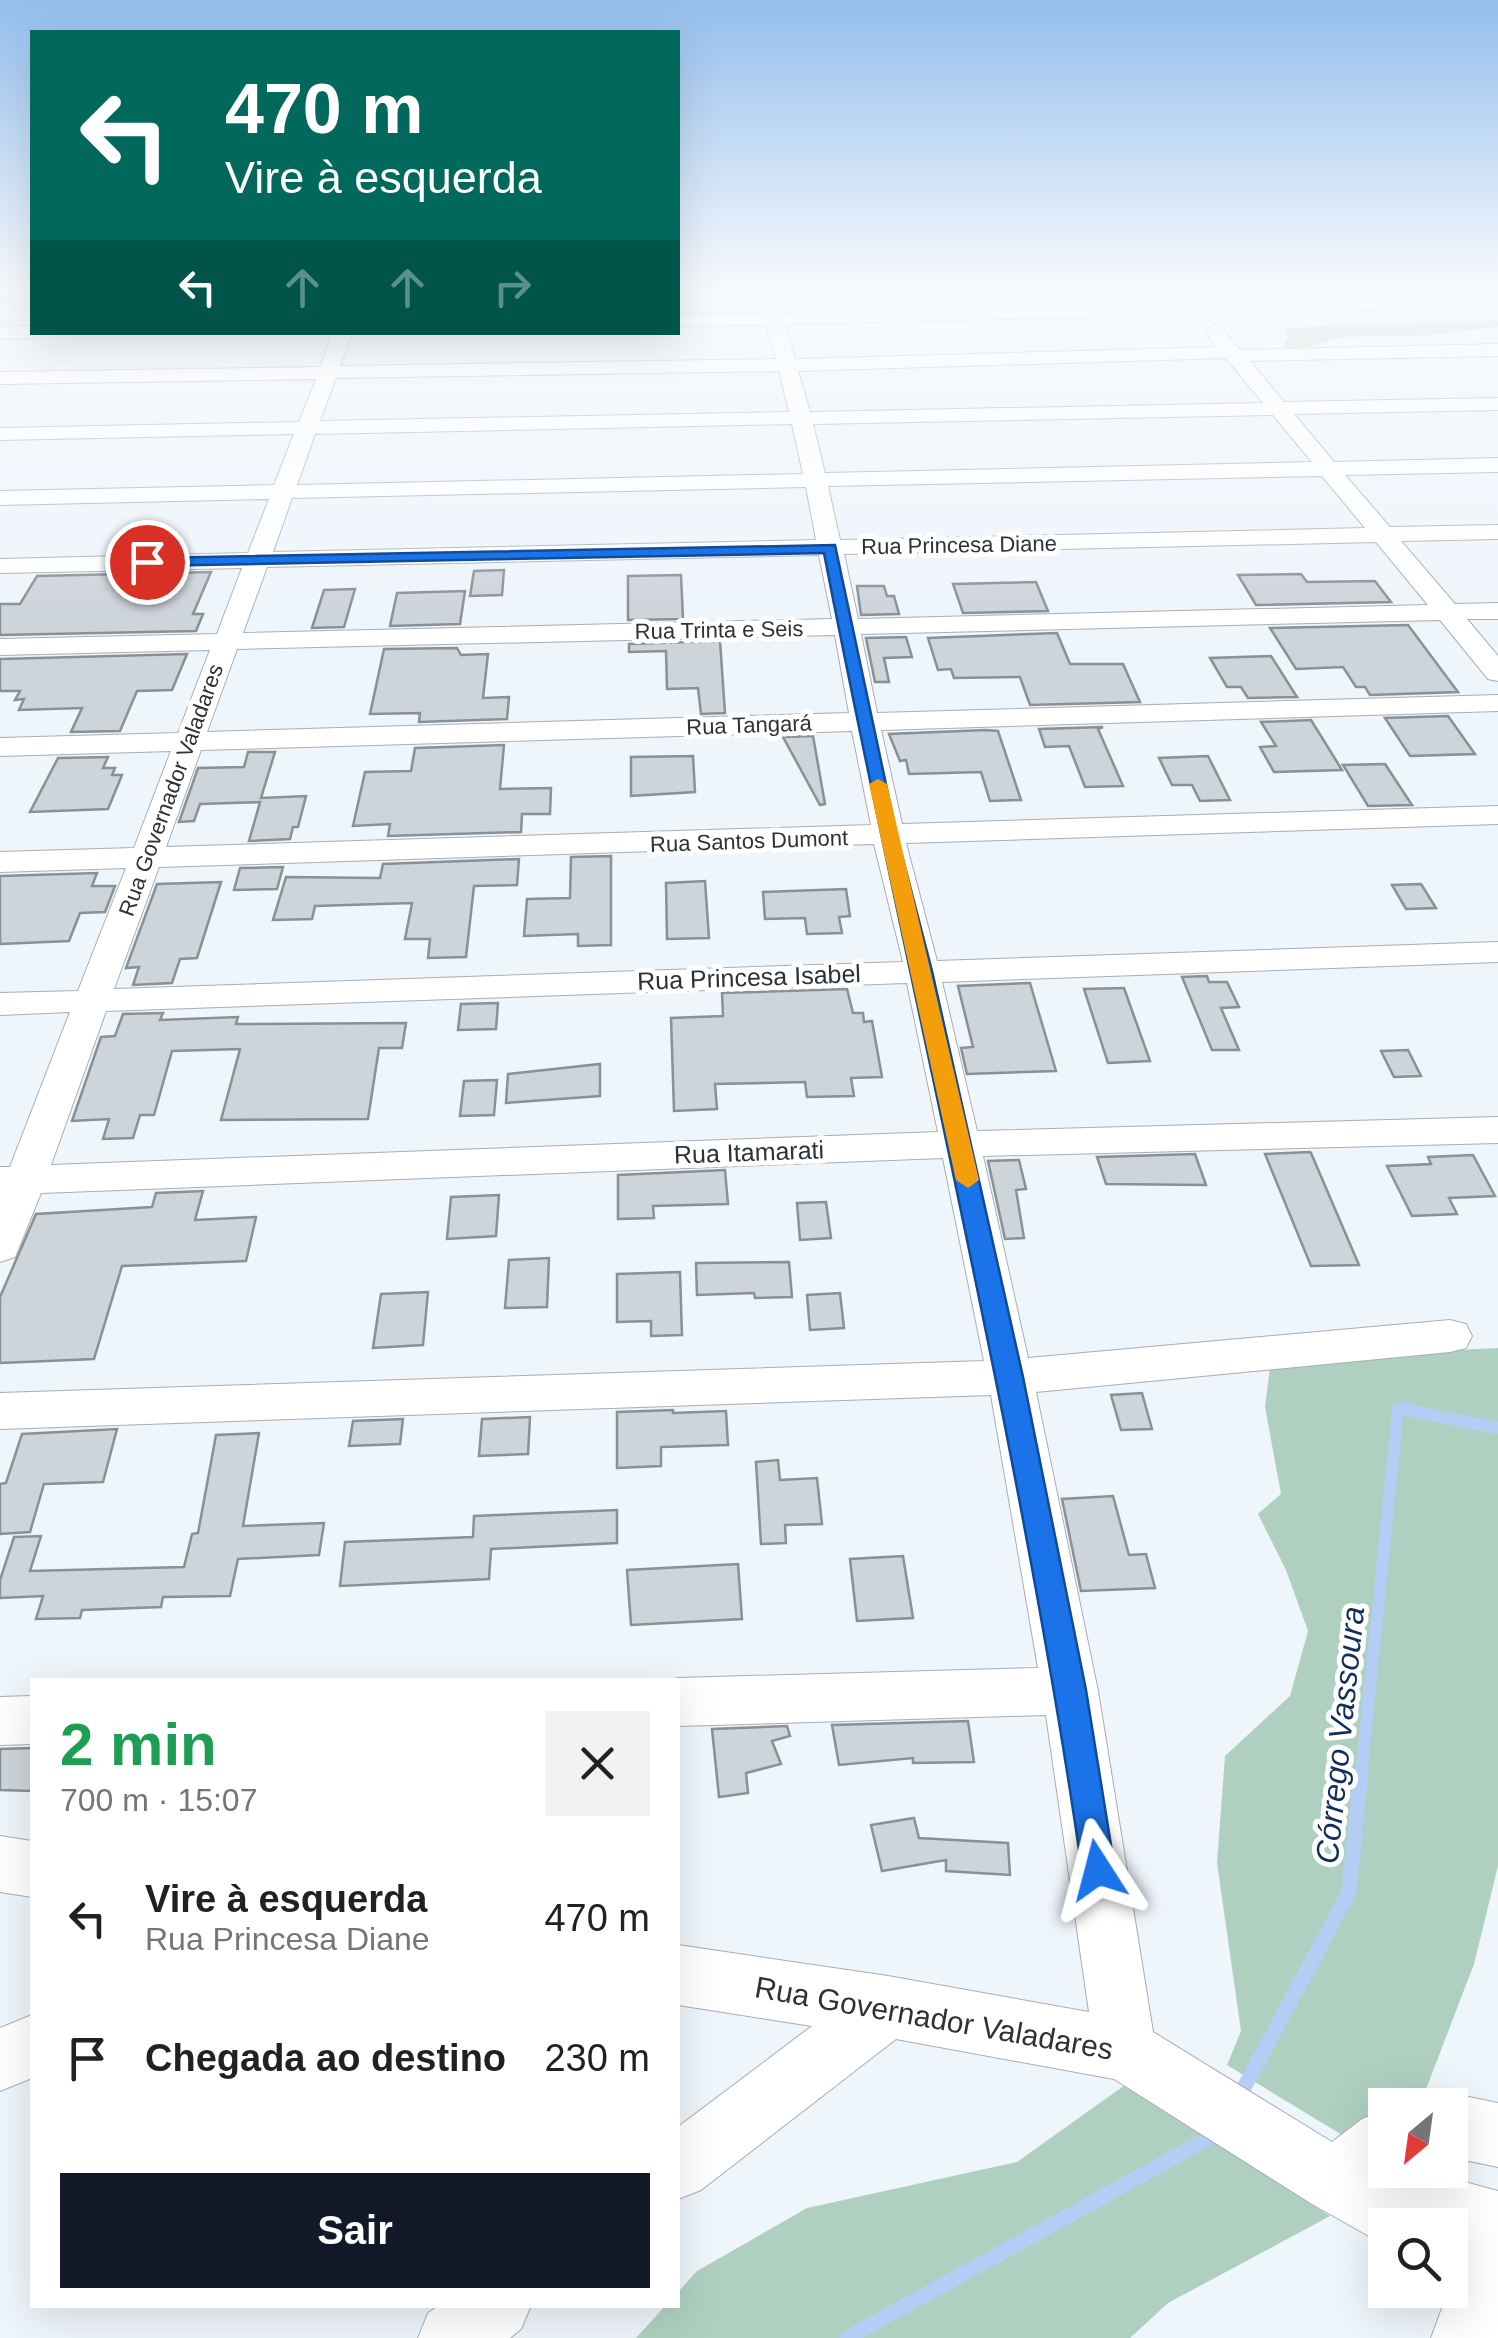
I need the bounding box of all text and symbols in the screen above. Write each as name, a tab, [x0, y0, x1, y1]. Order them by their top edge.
icon: left	[60, 70, 190, 200]
text: 470 m	[225, 70, 423, 148]
text: Vire à esquerda	[225, 152, 542, 203]
icon: left	[170, 260, 225, 315]
icon: ahead	[275, 260, 330, 315]
icon: ahead	[380, 260, 435, 315]
icon: right	[485, 260, 540, 315]
pin	[105, 520, 190, 605]
street label: Rua Princesa Diane	[861, 531, 1057, 559]
icon: arrive	[120, 535, 175, 590]
street label: Rua Trinta e Seis	[634, 616, 804, 644]
street label: Rua Governador Valadares	[114, 661, 228, 919]
street label: Rua Tangará	[686, 710, 813, 740]
street label: Rua Santos Dumont	[650, 825, 848, 857]
street label: Rua Princesa Isabel	[637, 959, 861, 995]
street label: Rua Itamarati	[674, 1135, 824, 1169]
water label: Córrego Vassoura	[1309, 1605, 1371, 1865]
text: 2 min	[60, 1711, 217, 1778]
button: close	[545, 1711, 650, 1816]
text: 700 m · 15:07	[60, 1782, 257, 1818]
position arrow	[1046, 1818, 1150, 1922]
text: Vire à esquerda	[145, 1878, 427, 1920]
icon: left	[60, 1891, 115, 1946]
text: 470 m	[544, 1897, 650, 1939]
text: Rua Princesa Diane	[145, 1921, 430, 1957]
street label: Rua Governador Valadares	[752, 1970, 1116, 2066]
icon: arrive	[60, 2031, 115, 2086]
text: Chegada ao destino	[145, 2037, 506, 2079]
text: 230 m	[544, 2037, 650, 2079]
north arrow	[1368, 2088, 1468, 2188]
map controls	[1368, 2088, 1468, 2308]
button: Sair	[60, 2173, 650, 2288]
button: search	[1368, 2208, 1468, 2308]

